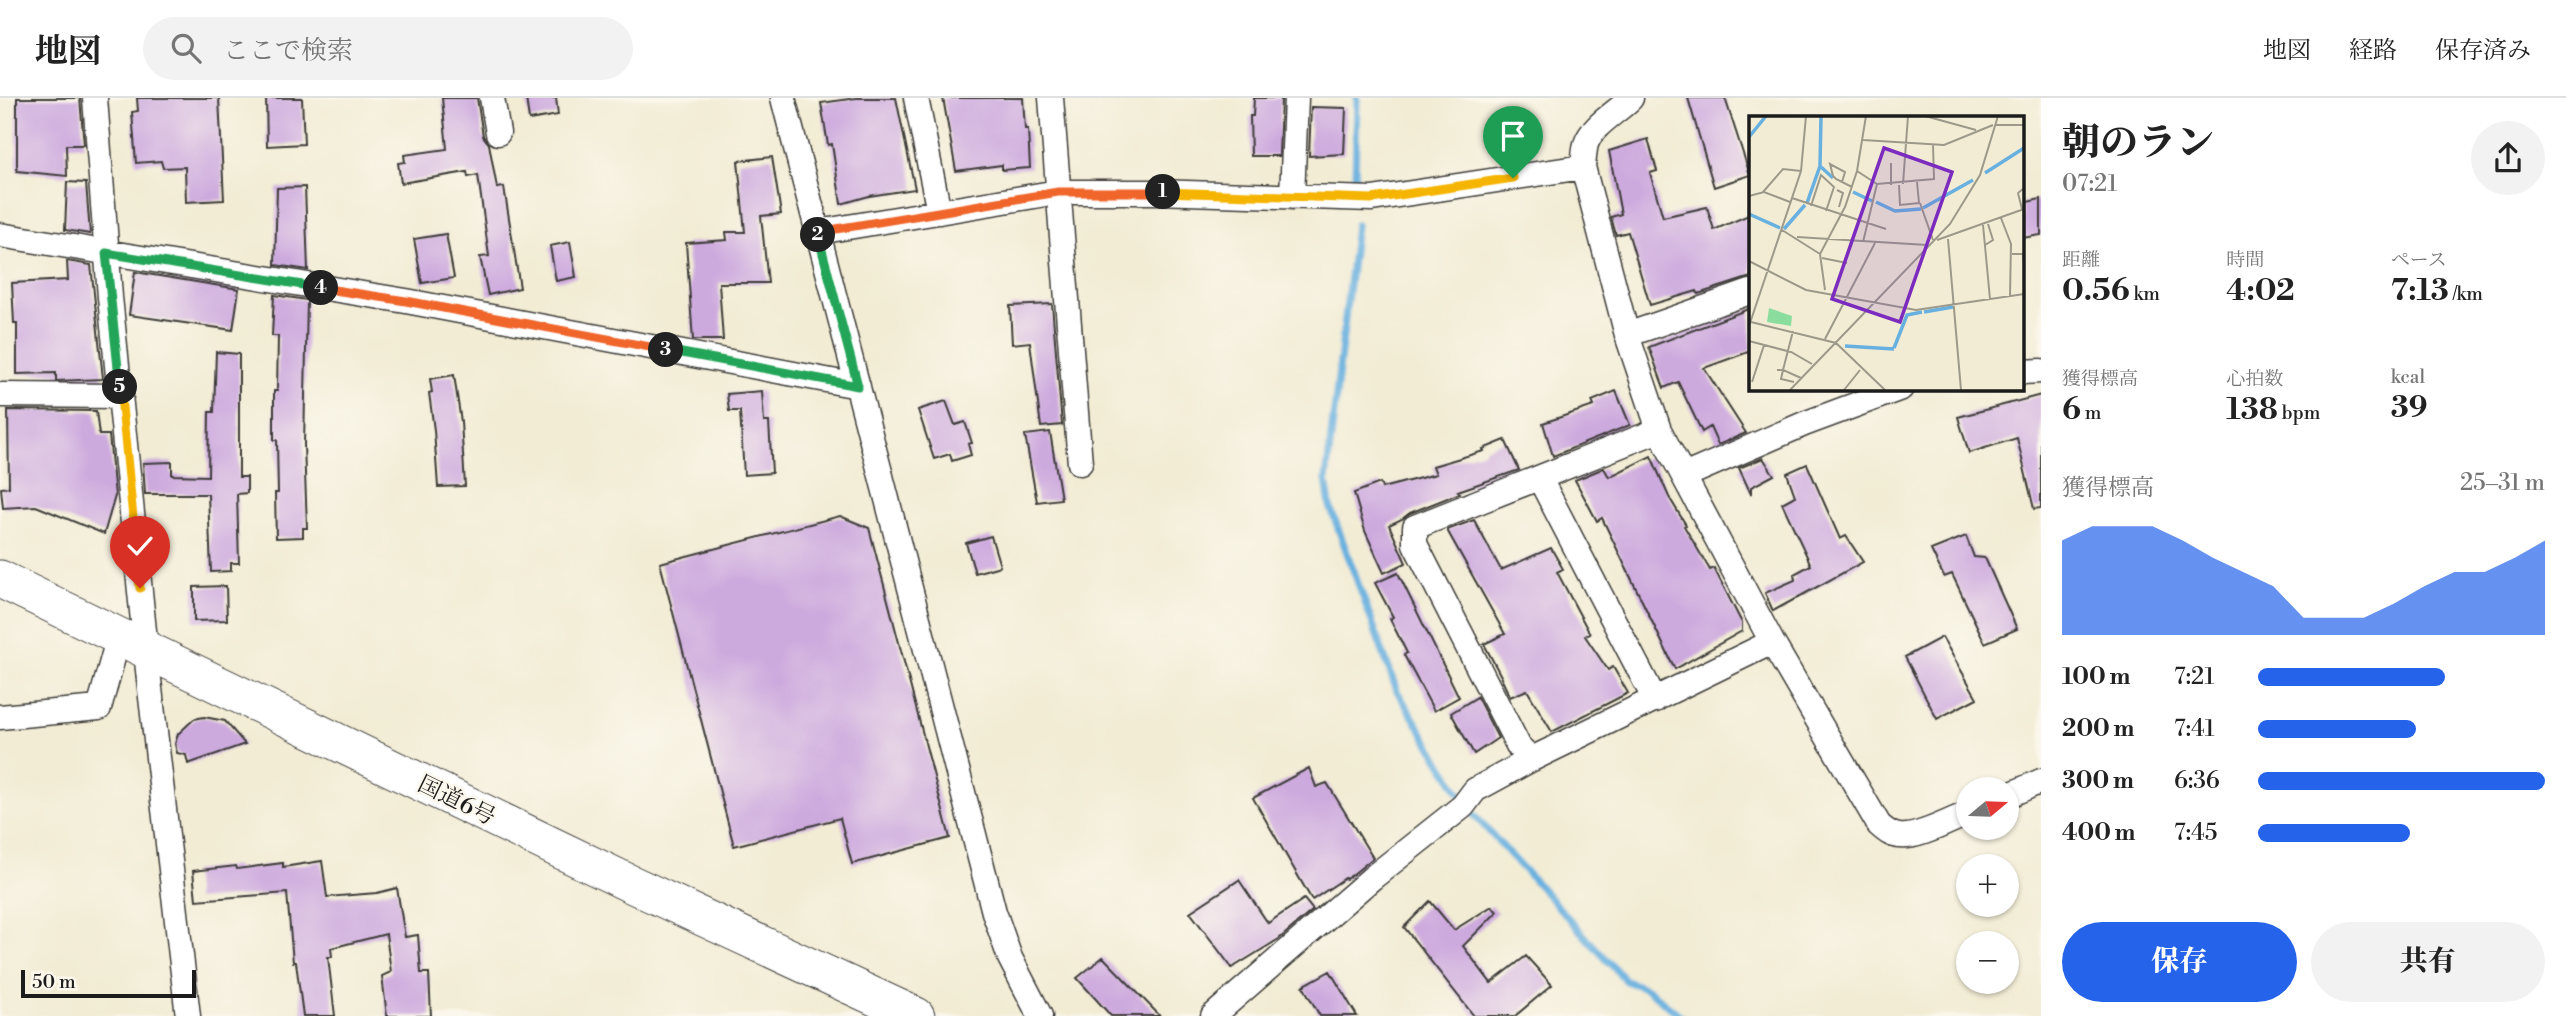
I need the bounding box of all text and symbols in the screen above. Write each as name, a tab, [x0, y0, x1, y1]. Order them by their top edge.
search box	[143, 17, 633, 80]
icon: search	[167, 29, 205, 67]
text: 地図	[35, 32, 101, 73]
text: ここで検索	[223, 35, 353, 67]
text: 地図	[2263, 36, 2311, 66]
text: 経路	[2349, 36, 2397, 66]
text: 保存済み	[2435, 36, 2531, 66]
pin	[1483, 106, 1543, 178]
inset map	[1749, 116, 2024, 390]
icon: arrive	[1494, 117, 1532, 155]
text: 朝のラン	[2062, 120, 2214, 167]
button: share	[2471, 121, 2545, 195]
text: 07:21	[2062, 170, 2117, 198]
pin: 1	[1146, 174, 1180, 210]
text: 1	[1158, 179, 1167, 203]
pin: 2	[800, 218, 836, 252]
text: 2	[812, 222, 823, 246]
text: 距離	[2062, 248, 2100, 272]
text: 時間	[2226, 248, 2264, 272]
text: ペース	[2391, 248, 2447, 272]
pin: 4	[304, 270, 338, 306]
text: 0.56	[2062, 272, 2130, 310]
text: 4:02	[2226, 272, 2295, 310]
text: 7:13	[2391, 272, 2449, 310]
text: 4	[314, 275, 327, 299]
text: km	[2130, 282, 2160, 306]
text: /km	[2449, 282, 2483, 306]
pin: 3	[648, 332, 684, 368]
text: 3	[660, 337, 671, 361]
text: kcal	[2391, 365, 2425, 389]
text: 獲得標高	[2062, 367, 2138, 391]
text: 心拍数	[2226, 367, 2283, 391]
pin: 5	[102, 370, 138, 404]
text: 5	[114, 374, 125, 398]
text: 39	[2391, 389, 2428, 427]
text: 6	[2062, 391, 2081, 429]
text: 138	[2226, 391, 2278, 429]
text: m	[2081, 401, 2101, 425]
text: bpm	[2278, 401, 2320, 425]
text: 25–31 m	[2460, 469, 2545, 497]
text: 獲得標高	[2062, 474, 2154, 502]
pin	[110, 516, 170, 588]
icon: check	[121, 527, 159, 565]
text: 100 m	[2062, 663, 2130, 691]
text: 7:21	[2174, 663, 2214, 691]
text: 200 m	[2062, 715, 2134, 743]
text: 7:41	[2174, 715, 2215, 743]
text: 300 m	[2062, 767, 2134, 795]
text: 6:36	[2174, 767, 2220, 795]
street label: 国道6号	[413, 770, 500, 832]
north arrow	[1956, 777, 2020, 840]
map controls	[1956, 777, 2019, 994]
text: 400 m	[2062, 819, 2135, 847]
text: 7:45	[2174, 819, 2217, 847]
button: +	[1956, 854, 2019, 917]
button: 保存	[2062, 922, 2297, 1002]
button: 共有	[2311, 922, 2545, 1002]
button: −	[1956, 931, 2019, 994]
scale bar	[21, 967, 196, 999]
text: 50 m	[32, 970, 76, 994]

